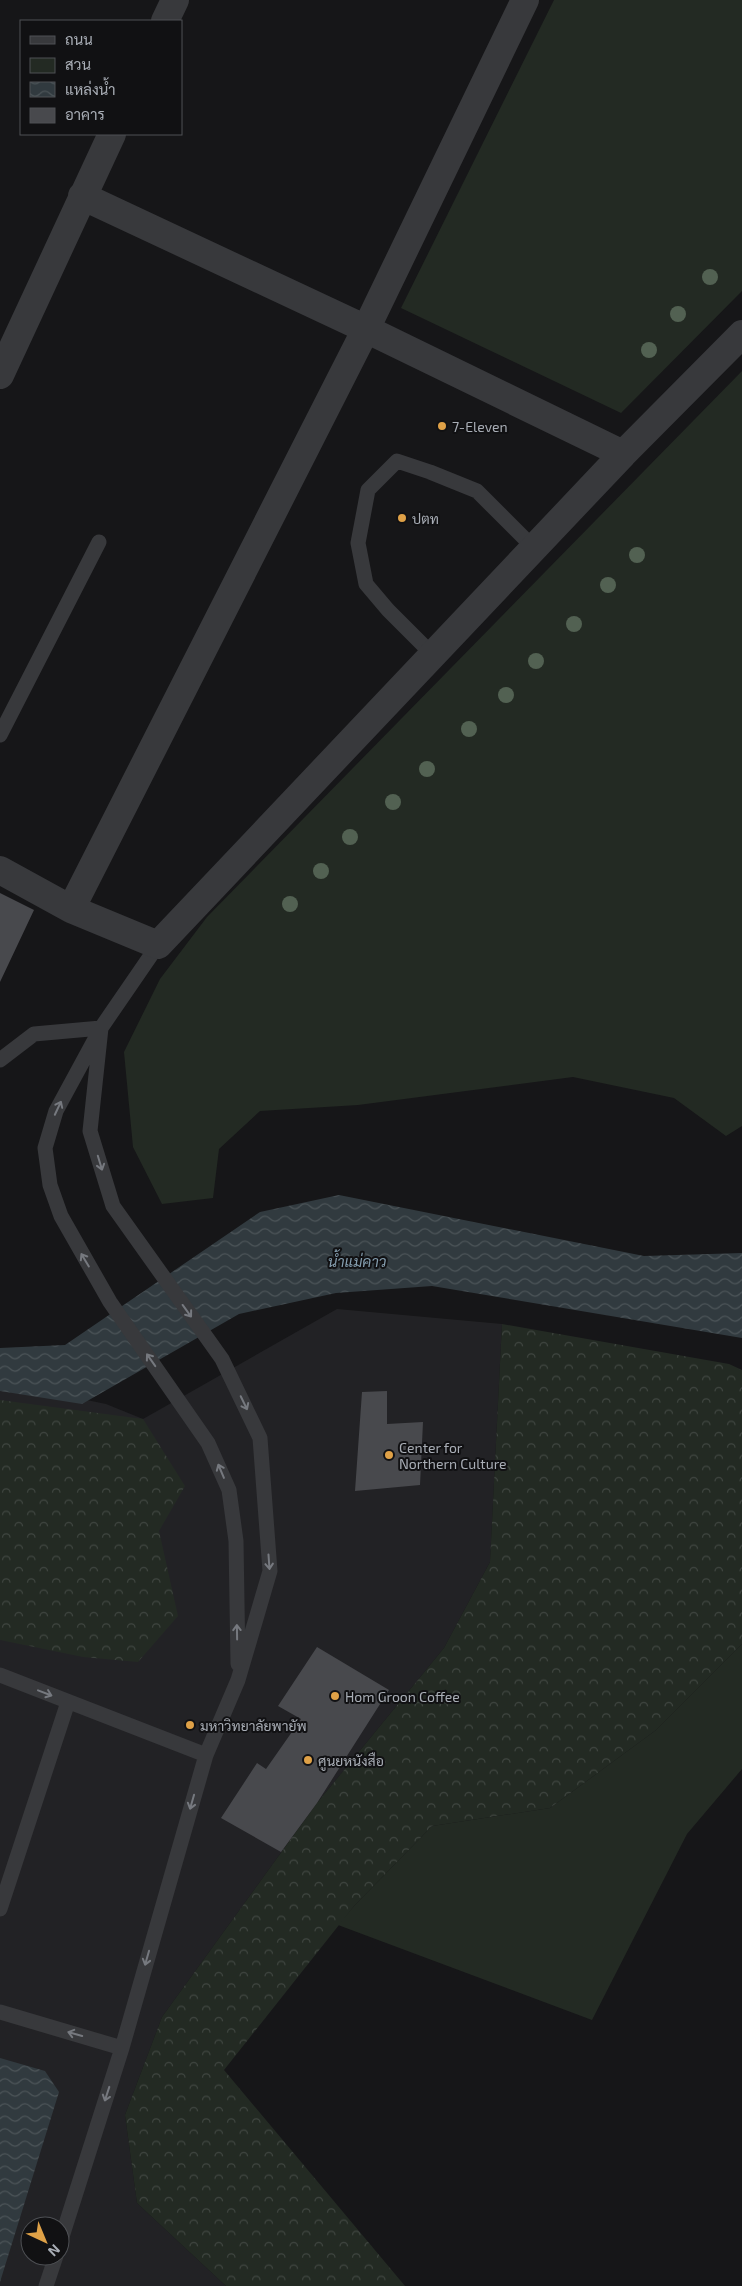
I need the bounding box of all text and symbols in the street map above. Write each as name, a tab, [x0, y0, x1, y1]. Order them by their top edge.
legend	[20, 20, 182, 135]
text: ถนน	[65, 30, 93, 48]
text: สวน	[65, 55, 91, 73]
text: แหล่งน้ำ	[65, 77, 116, 98]
text: อาคาร	[65, 105, 105, 123]
place label: 7-Eleven	[452, 418, 508, 435]
marker: 7-Eleven	[436, 420, 448, 432]
place label: ปตท	[412, 510, 439, 527]
marker: ปตท	[396, 512, 408, 524]
one-way arrow	[54, 1101, 63, 1116]
one-way arrow	[95, 1154, 105, 1170]
water label: น้ำแม่คาว	[328, 1249, 387, 1270]
one-way arrow	[80, 1253, 90, 1267]
one-way arrow	[182, 1304, 192, 1318]
one-way arrow	[146, 1353, 156, 1367]
one-way arrow	[239, 1395, 249, 1410]
place label: Center for Northern Culture	[399, 1439, 507, 1472]
marker: Center for Northern Culture	[383, 1449, 395, 1461]
one-way arrow	[215, 1464, 225, 1479]
one-way arrow	[265, 1553, 274, 1569]
one-way arrow	[232, 1624, 242, 1640]
place label: Hom Groon Coffee	[345, 1688, 460, 1705]
one-way arrow	[37, 1689, 53, 1698]
marker: Hom Groon Coffee	[329, 1690, 341, 1702]
place label: มหาวิทยาลัยพายัพ	[200, 1717, 307, 1734]
marker: มหาวิทยาลัยพายัพ	[184, 1719, 196, 1731]
place label: ศูนยหนังสือ	[318, 1752, 384, 1771]
marker: ศูนยหนังสือ	[302, 1754, 314, 1766]
one-way arrow	[187, 1793, 197, 1809]
one-way arrow	[142, 1950, 152, 1966]
one-way arrow	[67, 2029, 83, 2038]
one-way arrow	[102, 2086, 111, 2101]
north arrow	[20, 2216, 70, 2266]
text: N	[45, 2241, 64, 2260]

